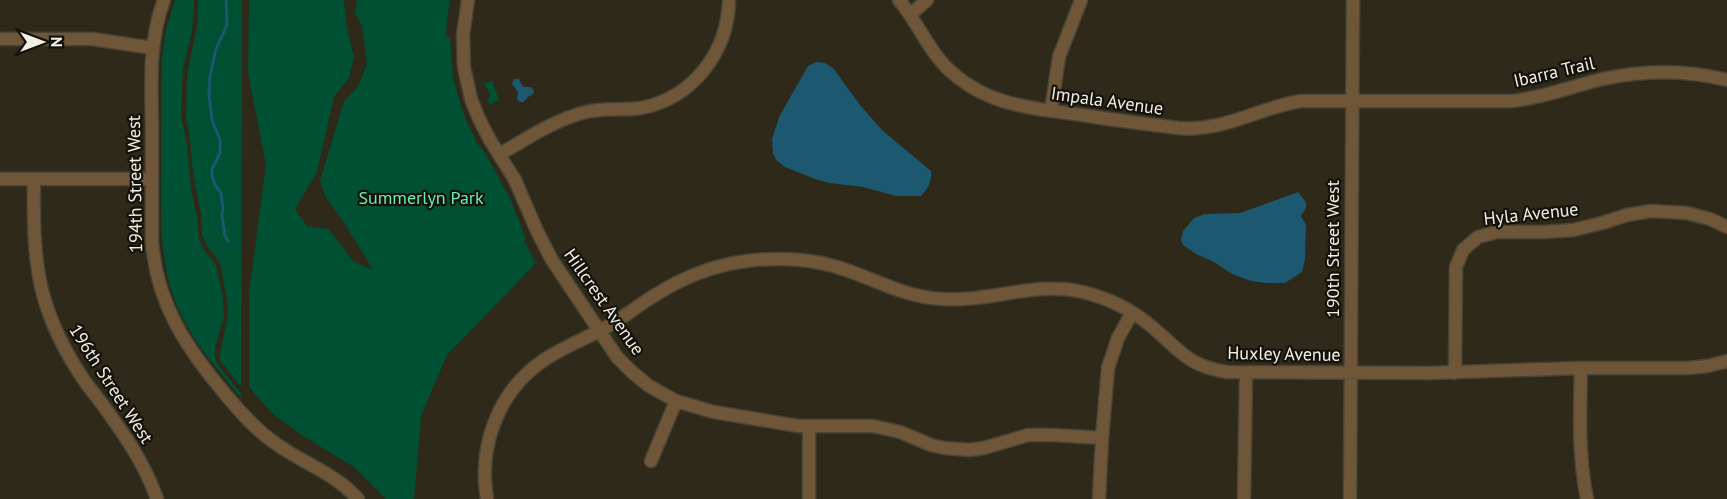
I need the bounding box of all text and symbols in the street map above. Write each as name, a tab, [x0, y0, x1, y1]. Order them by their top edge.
north arrow	[12, 12, 72, 72]
text: N	[47, 37, 67, 47]
street label: Ibarra Trail	[1511, 51, 1597, 92]
street label: Impala Avenue	[1049, 81, 1165, 120]
street label: 194th Street West	[122, 115, 147, 253]
street label: 190th Street West	[1321, 180, 1344, 318]
park label: Summerlyn Park	[358, 186, 484, 209]
street label: Hyla Avenue	[1482, 197, 1579, 230]
street label: Hillcrest Avenue	[559, 244, 650, 359]
street label: 196th Street West	[64, 320, 159, 448]
street label: Huxley Avenue	[1227, 341, 1341, 366]

